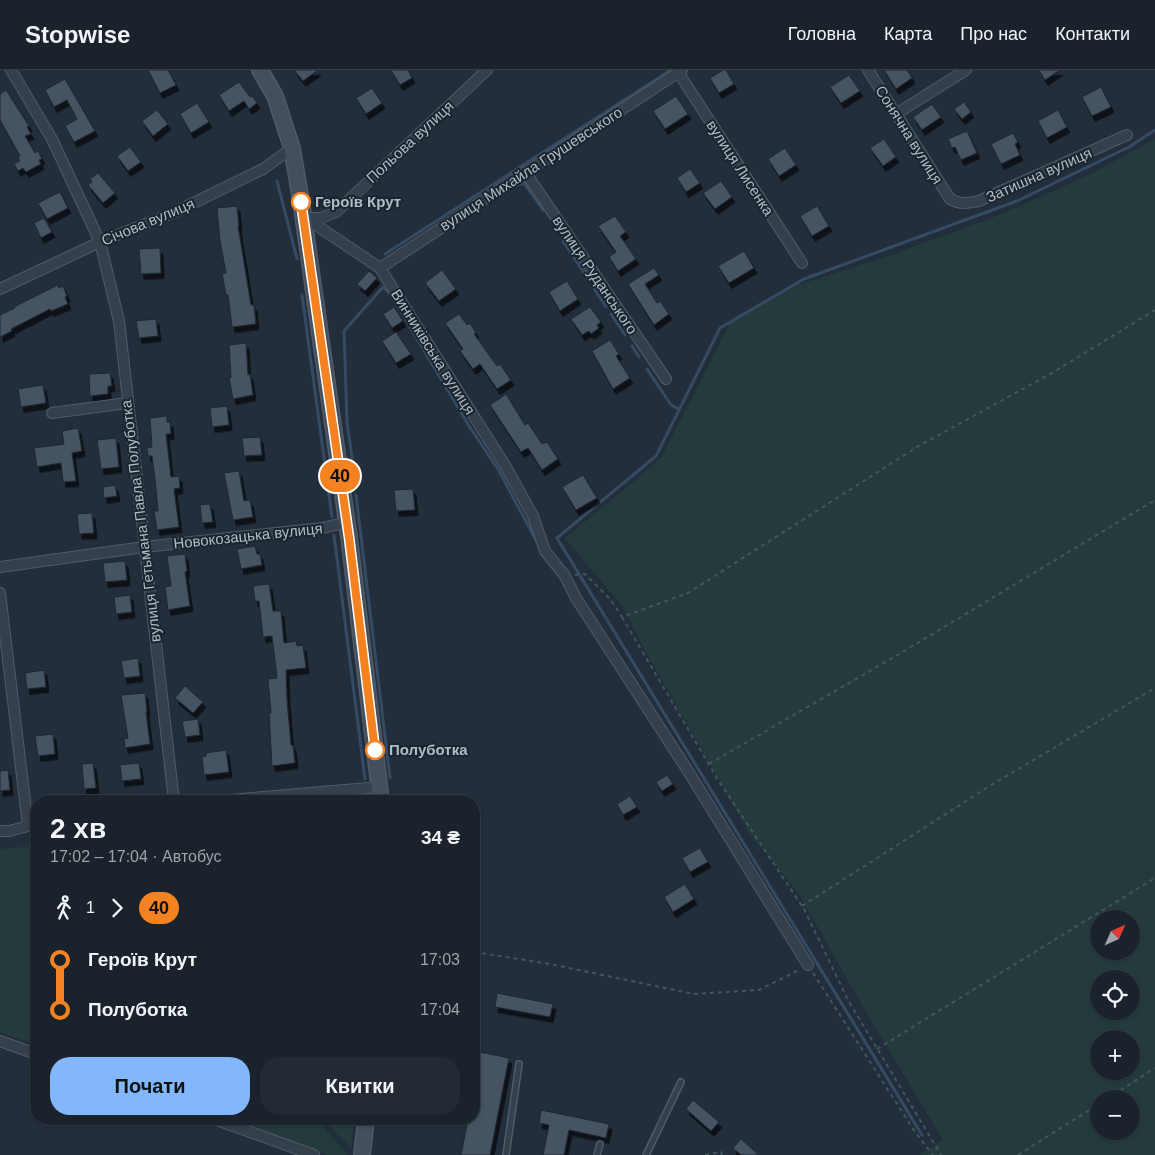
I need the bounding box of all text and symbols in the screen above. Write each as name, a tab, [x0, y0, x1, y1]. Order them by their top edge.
text: Stopwise	[25, 21, 130, 48]
text: Головна	[788, 24, 856, 44]
text: Карта	[884, 24, 932, 44]
text: Про нас	[960, 24, 1027, 44]
text: Контакти	[1055, 24, 1130, 44]
street label: Сонячна вулиця	[872, 82, 947, 187]
street label: Польова вулиця	[363, 97, 457, 186]
street label: вулиця Михайла Грушевського	[436, 103, 625, 234]
street label: вулиця Лисенка	[703, 117, 778, 219]
street label: Затишна вулиця	[983, 144, 1094, 205]
marker: Героїв Крут	[291, 192, 311, 212]
place label: Героїв Крут	[315, 193, 401, 210]
street label: Січова вулиця	[99, 194, 197, 249]
street label: вулиця Руданського	[549, 212, 641, 337]
street label: Винниківська вулиця	[388, 286, 479, 417]
street label: вулиця Гетьмана Павла Полуботка	[117, 398, 164, 643]
line badge: 40	[318, 460, 362, 492]
text: 40	[330, 466, 350, 486]
street label: Новокозацька вулиця	[173, 519, 323, 552]
marker: Полуботка	[365, 740, 385, 760]
place label: Полуботка	[389, 741, 468, 758]
text: 2 хв	[50, 813, 106, 844]
text: 34 ₴	[421, 827, 460, 848]
text: 17:02 – 17:04 · Автобус	[50, 848, 222, 865]
icon: walk	[50, 894, 78, 922]
icon: forward	[103, 894, 131, 922]
text: 40	[149, 898, 169, 918]
text: 1	[86, 899, 95, 916]
north arrow	[1090, 910, 1140, 960]
map controls	[1090, 910, 1140, 1140]
text: Героїв Крут	[88, 949, 197, 970]
text: 17:03	[420, 951, 460, 968]
button: locate	[1090, 970, 1140, 1020]
text: Полуботка	[88, 999, 187, 1020]
text: 17:04	[420, 1001, 460, 1018]
button: +	[1090, 1030, 1140, 1080]
button: Почати	[50, 1057, 250, 1115]
button: Квитки	[260, 1057, 460, 1115]
button: −	[1090, 1090, 1140, 1140]

